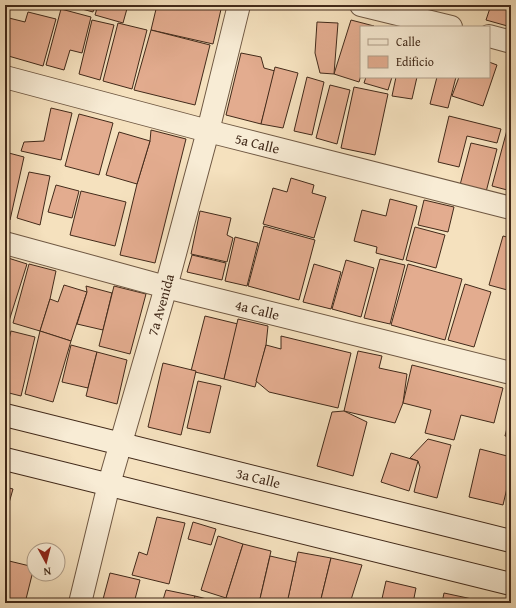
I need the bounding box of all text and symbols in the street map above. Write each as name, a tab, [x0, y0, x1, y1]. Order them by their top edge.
legend	[360, 26, 490, 78]
text: Calle	[396, 33, 421, 50]
text: Edificio	[396, 53, 434, 70]
street label: 5a Calle	[233, 128, 282, 159]
street label: 7a Avenida	[142, 271, 179, 338]
street label: 4a Calle	[233, 295, 282, 325]
street label: 3a Calle	[234, 463, 283, 493]
north arrow	[26, 542, 66, 582]
text: N	[42, 564, 52, 580]

